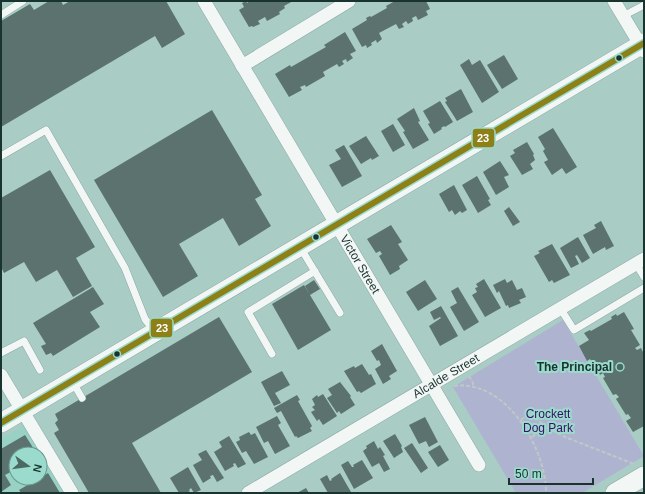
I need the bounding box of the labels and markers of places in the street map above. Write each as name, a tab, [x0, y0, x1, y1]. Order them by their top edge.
unlabelled marker	[614, 53, 624, 63]
unlabelled marker	[311, 232, 321, 242]
unlabelled marker	[112, 349, 122, 359]
place label: The Principal	[537, 360, 612, 374]
marker: The Principal	[615, 362, 625, 372]

